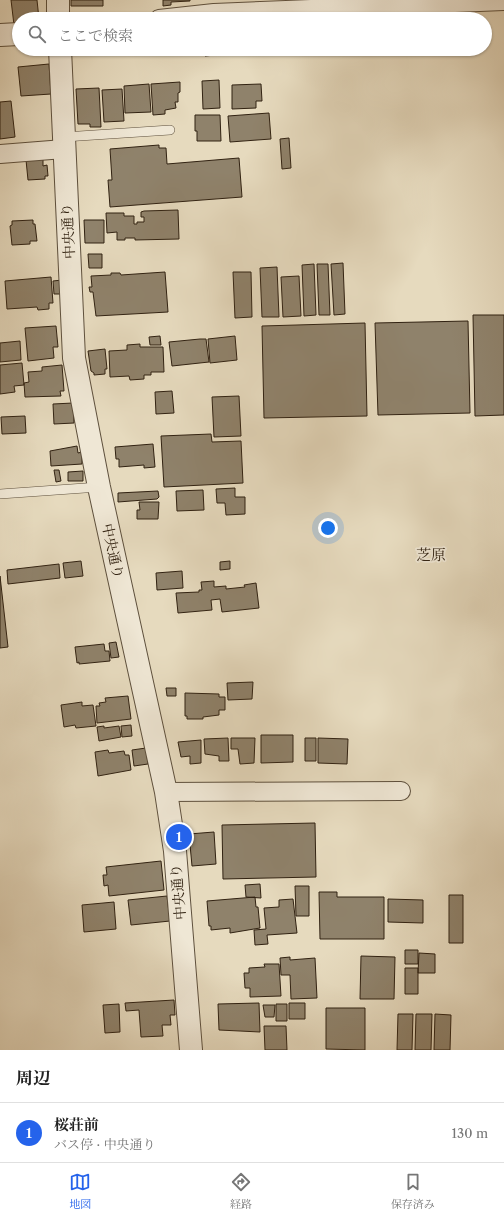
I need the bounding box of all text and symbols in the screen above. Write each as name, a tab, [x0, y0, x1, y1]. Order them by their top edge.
search box	[12, 12, 492, 56]
icon: search	[26, 23, 48, 45]
text: ここで検索	[58, 26, 133, 45]
street label: 中央通り	[58, 203, 78, 259]
your location	[318, 518, 338, 538]
street label: 中央通り	[98, 522, 128, 580]
district label: 芝原	[416, 545, 446, 564]
pin: 1	[166, 822, 192, 852]
street label: 中央通り	[167, 863, 189, 921]
text: 周辺	[16, 1068, 50, 1088]
text: 桜荘前	[54, 1115, 99, 1134]
text: 1	[26, 1125, 32, 1141]
text: 130 m	[452, 1125, 488, 1141]
text: バス停 · 中央通り	[54, 1136, 156, 1152]
tab: 地図	[69, 1171, 91, 1211]
tab: 経路	[230, 1171, 252, 1211]
tab: 保存済み	[391, 1171, 435, 1211]

